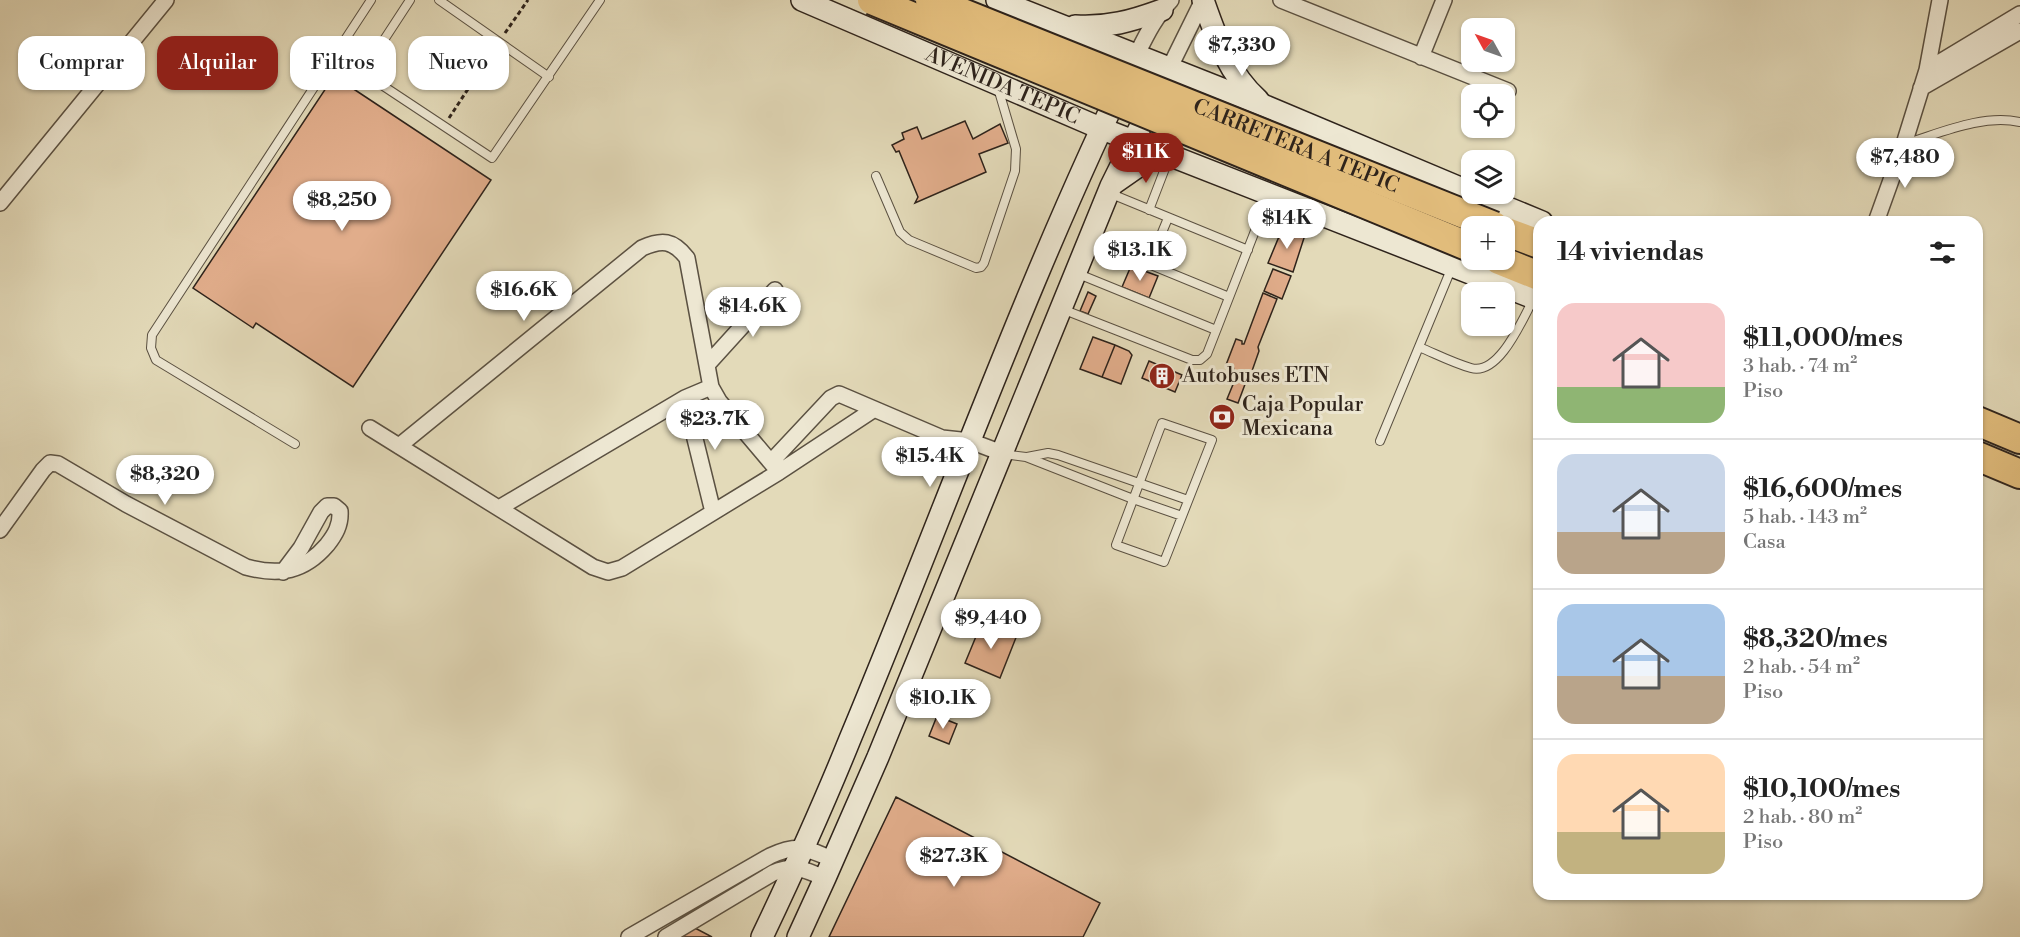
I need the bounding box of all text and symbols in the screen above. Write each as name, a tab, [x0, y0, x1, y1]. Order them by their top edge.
north arrow	[1461, 18, 1515, 72]
map controls	[1461, 18, 1515, 336]
pin: $7,330	[1193, 26, 1291, 77]
text: $7,330	[1208, 33, 1276, 58]
chip: Comprar	[18, 36, 145, 90]
chip: Alquilar	[157, 36, 278, 90]
chip: Filtros	[290, 36, 396, 90]
chip: Nuevo	[408, 36, 509, 90]
street label: AVENIDA TEPIC	[920, 41, 1083, 131]
button: locate	[1461, 84, 1515, 138]
street label: CARRETERA A TEPIC	[1189, 94, 1403, 199]
pin: $11K	[1110, 133, 1182, 184]
pin: $7,480	[1856, 138, 1954, 189]
text: $11K	[1122, 140, 1170, 165]
text: $7,480	[1870, 145, 1940, 170]
button: layers	[1461, 150, 1515, 204]
pin: $8,250	[293, 181, 391, 232]
text: $8,250	[307, 188, 377, 213]
pin: $14K	[1251, 199, 1323, 250]
text: $14K	[1262, 206, 1312, 231]
button: +	[1461, 216, 1515, 270]
pin: $13.1K	[1091, 231, 1189, 282]
text: 14 viviendas	[1557, 236, 1704, 268]
icon: filters	[1926, 236, 1959, 269]
text: $13.1K	[1108, 238, 1172, 263]
pin: $16.6K	[475, 271, 573, 322]
text: $16.6K	[490, 278, 558, 303]
button: −	[1461, 282, 1515, 336]
pin: $14.6K	[704, 287, 802, 338]
text: $14.6K	[719, 294, 787, 319]
text: $11,000/mes	[1743, 322, 1903, 354]
icon: home	[1605, 327, 1677, 399]
text: 3 hab. · 74 m²	[1743, 354, 1857, 379]
building icon: Autobuses ETN	[1147, 361, 1177, 391]
place label: Autobuses ETN	[1181, 363, 1330, 389]
text: Piso	[1743, 379, 1783, 404]
place label: Caja Popular Mexicana	[1242, 392, 1364, 442]
pin: $23.7K	[666, 400, 764, 451]
bank icon: Caja Popular Mexicana	[1207, 402, 1237, 432]
text: $23.7K	[680, 407, 750, 432]
pin: $15.4K	[881, 437, 979, 488]
text: $15.4K	[896, 444, 964, 469]
pin: $8,320	[116, 455, 214, 506]
text: $8,320	[130, 462, 200, 487]
text: $16,600/mes	[1743, 473, 1902, 505]
icon: home	[1605, 478, 1677, 550]
text: 5 hab. · 143 m²	[1743, 505, 1867, 530]
text: Casa	[1743, 530, 1786, 555]
pin: $9,440	[942, 599, 1040, 650]
text: $9,440	[955, 606, 1027, 631]
text: $8,320/mes	[1743, 623, 1888, 655]
icon: home	[1605, 628, 1677, 700]
text: 2 hab. · 54 m²	[1743, 655, 1860, 680]
pin: $10.1K	[894, 679, 992, 730]
text: Piso	[1743, 680, 1783, 705]
text: $10.1K	[910, 686, 976, 711]
text: $10,100/mes	[1743, 773, 1900, 805]
icon: home	[1605, 778, 1677, 850]
text: 2 hab. · 80 m²	[1743, 805, 1862, 830]
text: Piso	[1743, 830, 1783, 855]
pin: $27.3K	[905, 837, 1003, 888]
text: $27.3K	[920, 844, 988, 869]

